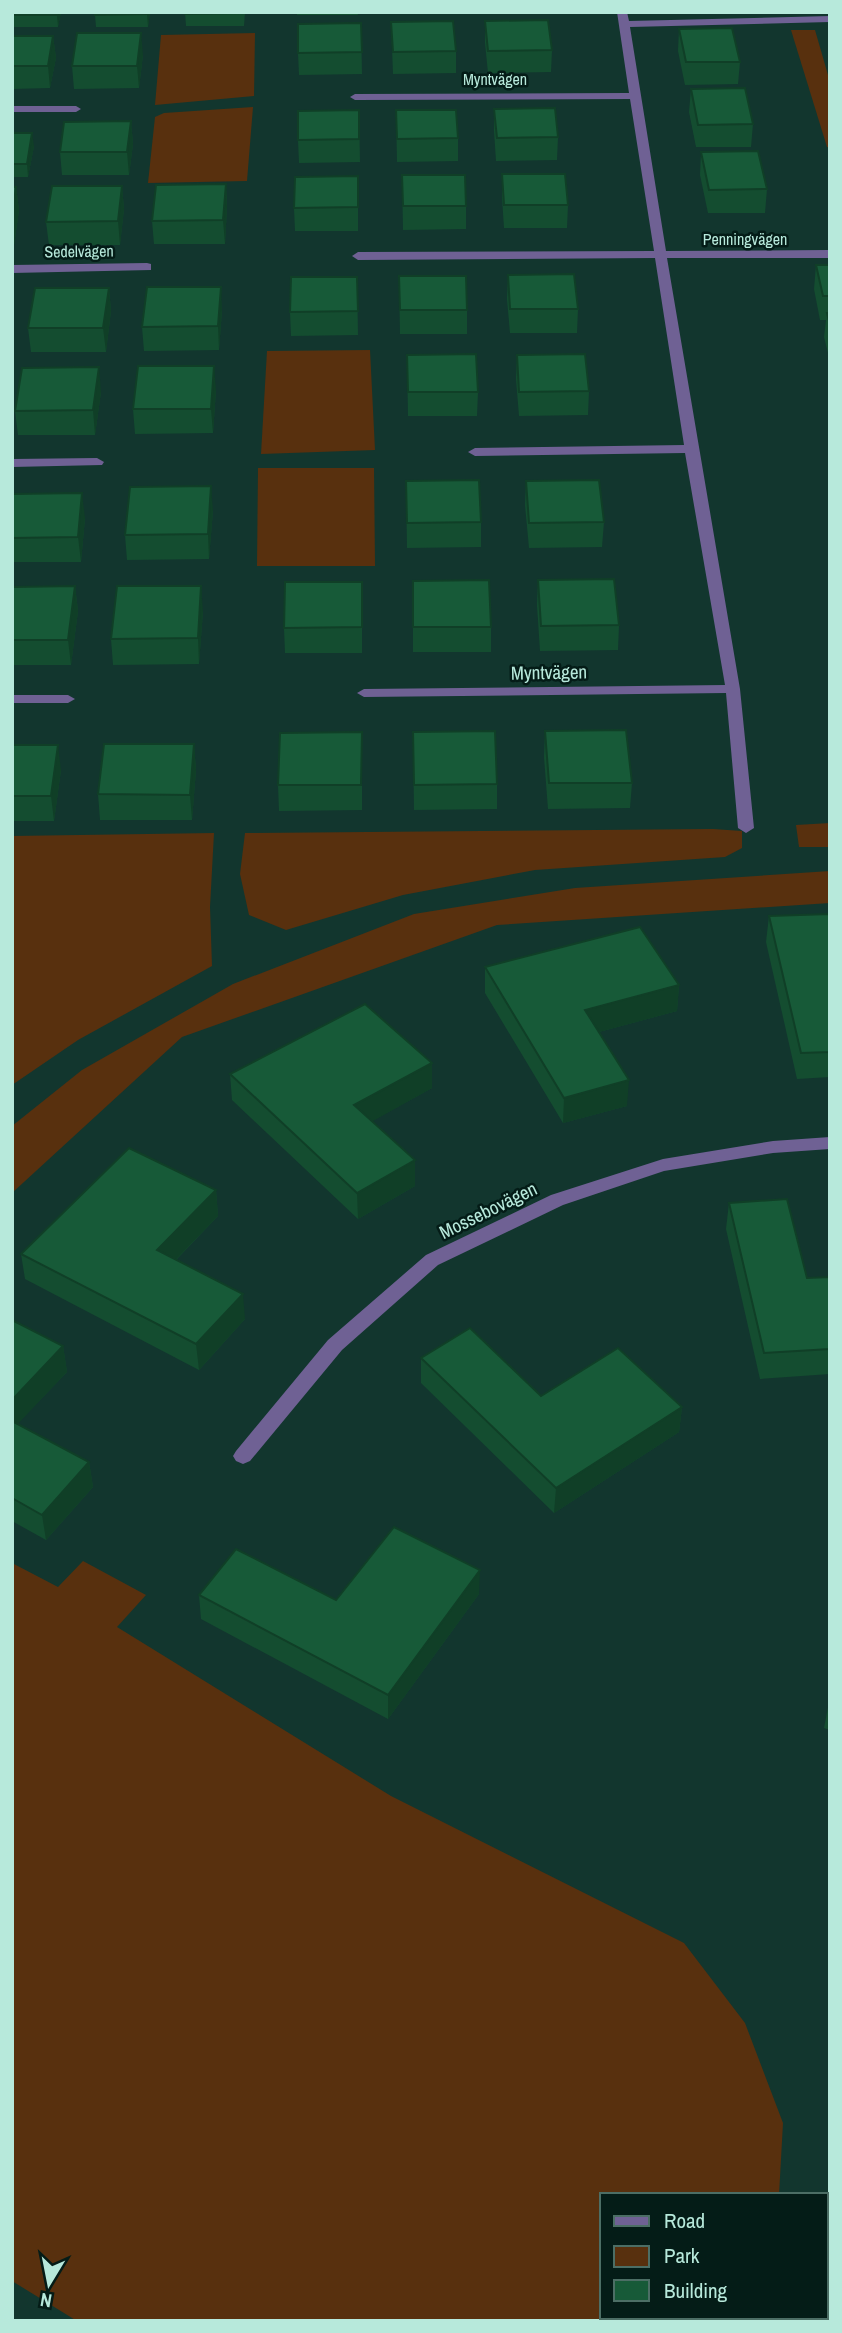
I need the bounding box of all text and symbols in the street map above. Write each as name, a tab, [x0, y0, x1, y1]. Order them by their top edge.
street label: Myntvägen	[463, 68, 527, 90]
street label: Penningvägen	[703, 228, 787, 250]
street label: Sedelvägen	[44, 239, 114, 263]
street label: Myntvägen	[511, 658, 587, 686]
street label: Mossebovägen	[435, 1175, 541, 1245]
legend	[600, 2193, 828, 2319]
text: Road	[664, 2206, 705, 2235]
text: Park	[664, 2241, 700, 2270]
north arrow	[14, 2249, 84, 2319]
text: Building	[664, 2276, 728, 2305]
text: N	[38, 2287, 54, 2315]

